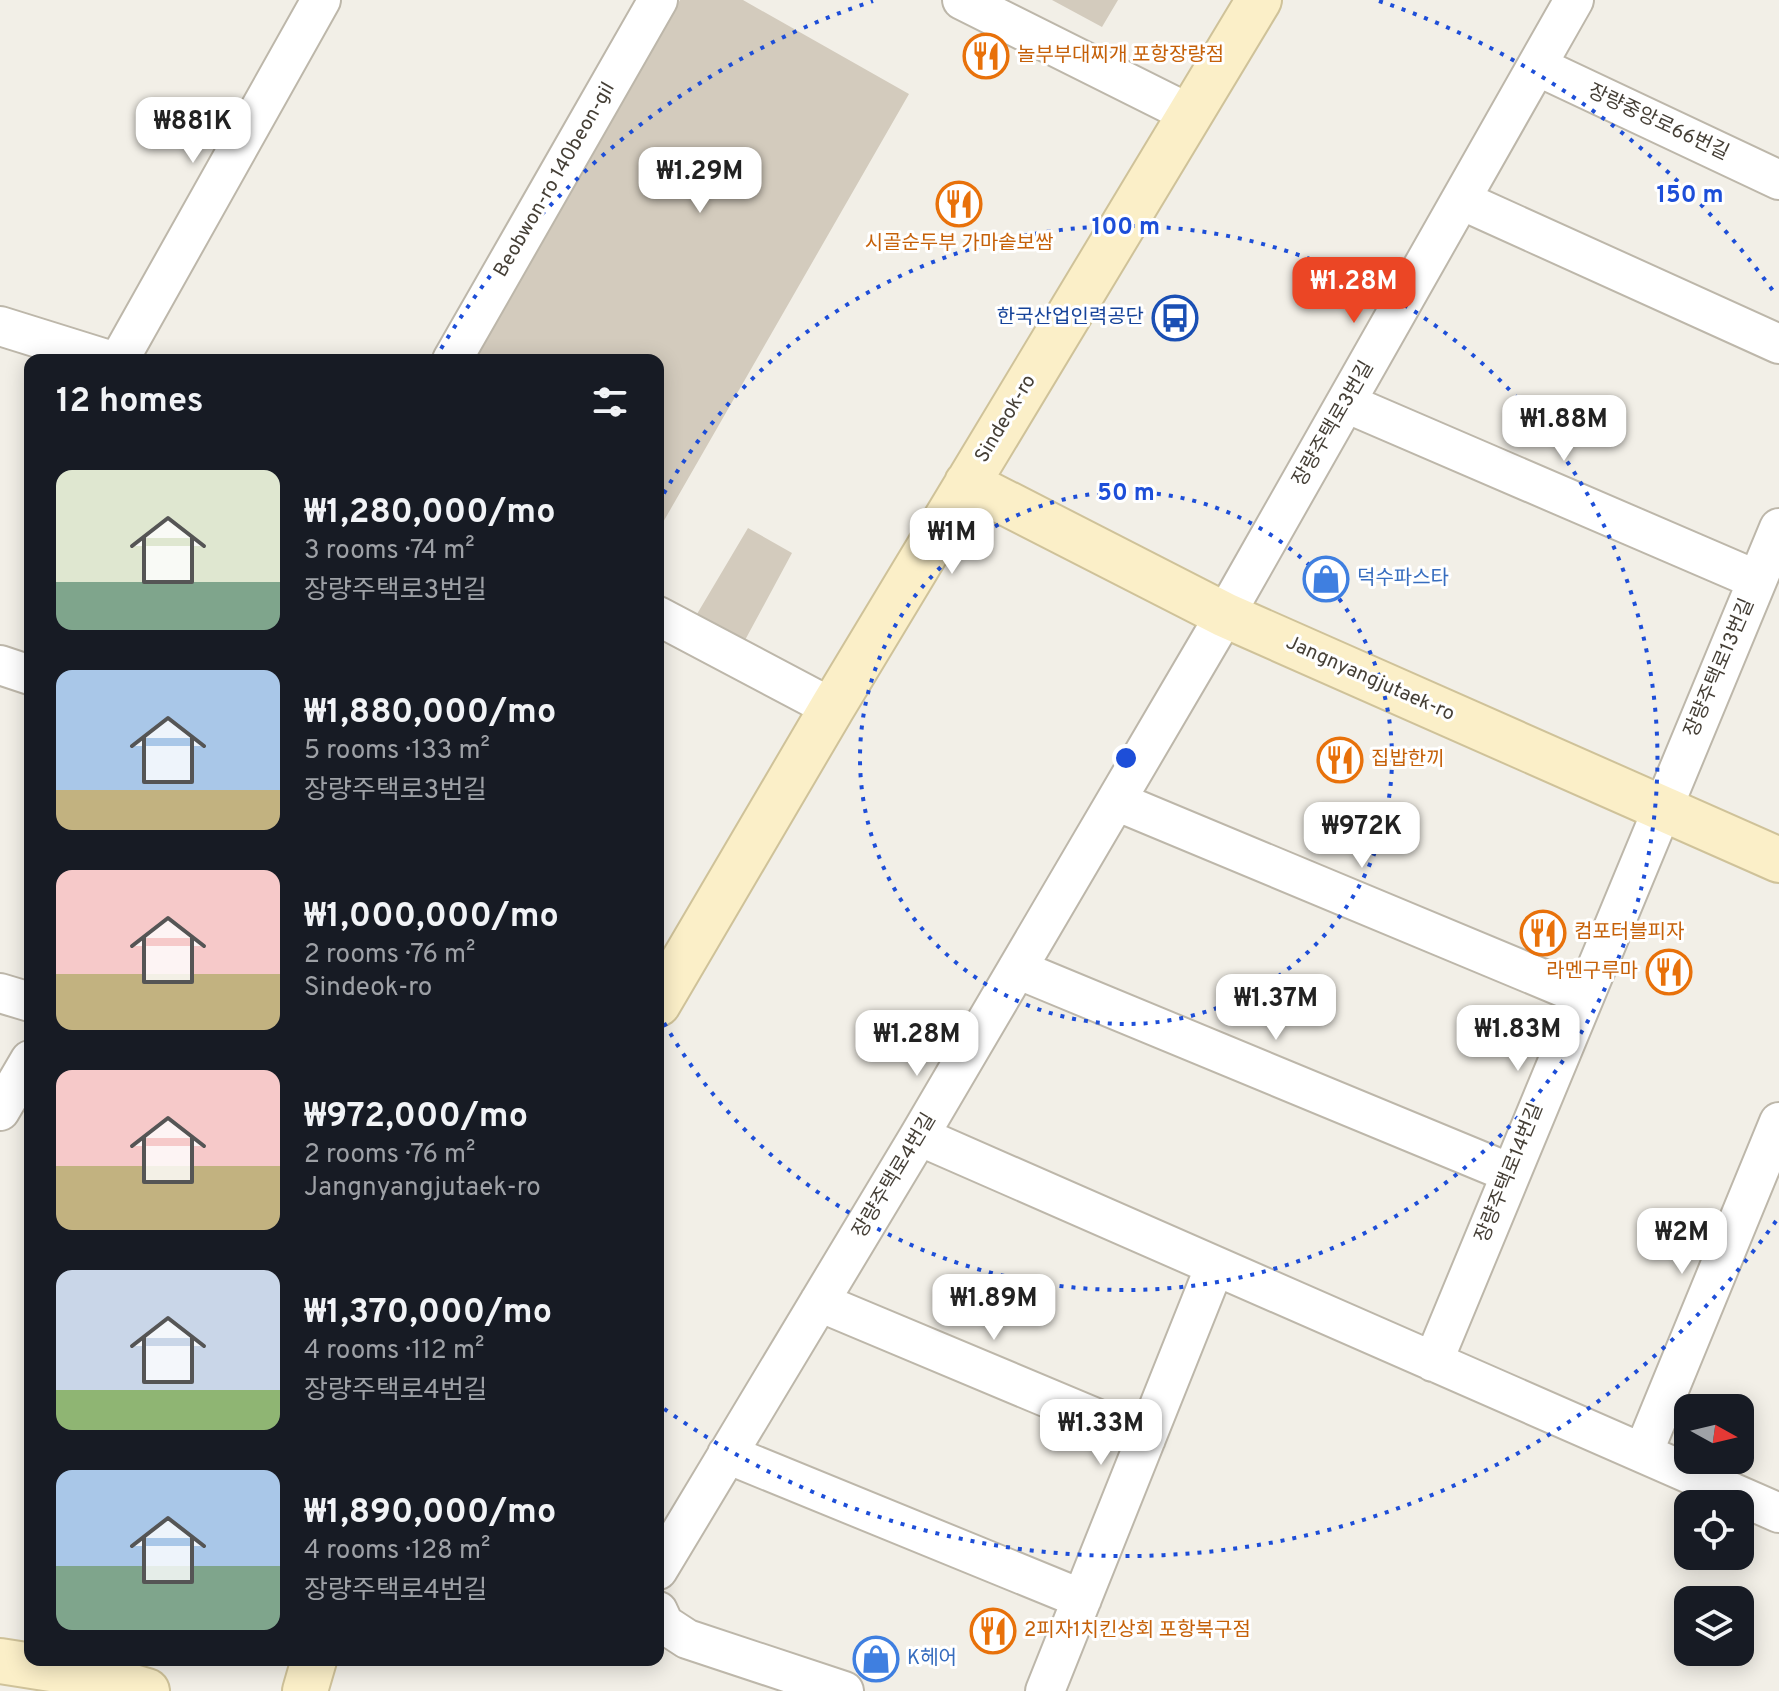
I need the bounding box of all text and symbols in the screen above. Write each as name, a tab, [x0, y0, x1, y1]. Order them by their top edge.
restaurant icon: 놀부부대찌개 포항장량점	[962, 32, 1010, 80]
place label: 놀부부대찌개 포항장량점	[1017, 43, 1224, 69]
street label: Beobwon-ro 140beon-gil	[488, 78, 622, 282]
street label: 장량중앙로66번길	[1583, 79, 1733, 167]
pin: ₩881K	[137, 97, 249, 165]
text: ₩881K	[154, 106, 232, 139]
pin: ₩1.29M	[635, 147, 765, 215]
text: ₩1.29M	[657, 156, 743, 189]
restaurant icon: 시골순두부 가마솥보쌈	[935, 180, 983, 228]
text: 150 m	[1656, 181, 1724, 211]
text: 100 m	[1092, 213, 1160, 243]
place label: 시골순두부 가마솥보쌈	[865, 231, 1053, 257]
pin: ₩1.28M	[1289, 257, 1419, 325]
text: ₩1.28M	[1310, 266, 1398, 299]
bus stop icon: 한국산업인력공단	[1151, 294, 1199, 342]
place label: 한국산업인력공단	[997, 305, 1144, 331]
street label: 장량주택로3번길	[1288, 357, 1380, 491]
street label: Sindeok-ro	[969, 370, 1043, 468]
icon: filters	[588, 380, 632, 424]
text: 12 homes	[56, 381, 203, 424]
pin: ₩1.88M	[1499, 395, 1629, 463]
text: ₩1.88M	[1520, 404, 1608, 437]
text: 50 m	[1097, 479, 1155, 509]
text: ₩1,280,000/mo	[304, 492, 556, 535]
icon: home	[120, 502, 216, 598]
pin: ₩1M	[913, 508, 991, 576]
text: ₩1M	[928, 517, 976, 550]
text: 3 rooms · 74 m²	[304, 535, 475, 568]
shop icon: 덕수파스타	[1302, 555, 1350, 603]
place label: 덕수파스타	[1357, 566, 1449, 592]
text: 장량주택로3번길	[304, 575, 487, 608]
street label: 장량주택로13번길	[1679, 595, 1761, 741]
street label: Jangnyangjutaek-ro	[1282, 630, 1458, 728]
text: ₩1,880,000/mo	[304, 692, 556, 735]
icon: home	[120, 702, 216, 798]
text: 5 rooms · 133 m²	[304, 735, 490, 768]
restaurant icon: 집밥한끼	[1316, 736, 1364, 784]
centre of rings	[1112, 744, 1140, 772]
place label: 집밥한끼	[1371, 747, 1445, 773]
text: 장량주택로3번길	[304, 775, 487, 808]
pin: ₩972K	[1306, 802, 1418, 870]
text: ₩972K	[1322, 811, 1402, 844]
text: ₩1,000,000/mo	[304, 896, 559, 939]
icon: home	[120, 902, 216, 998]
restaurant icon: 컴포터블피자	[1519, 909, 1567, 957]
place label: 컴포터블피자	[1574, 920, 1684, 946]
text: 2 rooms · 76 m²	[304, 939, 476, 972]
restaurant icon: 라멘구루마	[1645, 948, 1693, 996]
place label: 라멘구루마	[1546, 959, 1638, 985]
text: Sindeok-ro	[304, 972, 432, 1005]
pin: ₩1.37M	[1211, 974, 1341, 1042]
text: ₩1.37M	[1234, 983, 1318, 1016]
pin: ₩1.83M	[1453, 1005, 1583, 1073]
pin: ₩1.28M	[852, 1010, 982, 1078]
text: ₩1.83M	[1475, 1014, 1561, 1047]
text: ₩1.28M	[873, 1019, 961, 1052]
text: ₩972,000/mo	[304, 1096, 528, 1139]
street label: 장량주택로14번길	[1470, 1099, 1550, 1247]
icon: home	[120, 1102, 216, 1198]
street label: 장량주택로4번길	[847, 1109, 943, 1243]
text: 2 rooms · 76 m²	[304, 1139, 476, 1172]
text: Jangnyangjutaek-ro	[304, 1172, 541, 1205]
pin: ₩2M	[1643, 1208, 1721, 1276]
text: ₩2M	[1655, 1217, 1709, 1250]
pin: ₩1.89M	[929, 1274, 1059, 1342]
text: ₩1.89M	[950, 1283, 1038, 1316]
text: ₩1,370,000/mo	[304, 1292, 552, 1335]
icon: home	[120, 1302, 216, 1398]
text: 4 rooms · 112 m²	[304, 1335, 484, 1368]
text: 장량주택로4번길	[304, 1375, 488, 1408]
north arrow	[1674, 1394, 1754, 1474]
map controls	[1674, 1394, 1754, 1666]
pin: ₩1.33M	[1036, 1399, 1166, 1467]
text: ₩1.33M	[1058, 1408, 1144, 1441]
button: locate	[1674, 1490, 1754, 1570]
text: ₩1,890,000/mo	[304, 1492, 556, 1535]
icon: home	[120, 1502, 216, 1598]
text: 4 rooms · 128 m²	[304, 1535, 491, 1568]
text: 장량주택로4번길	[304, 1575, 488, 1608]
button: layers	[1674, 1586, 1754, 1666]
restaurant icon: 2피자1치킨상회 포항북구점	[969, 1607, 1017, 1655]
place label: 2피자1치킨상회 포항북구점	[1024, 1618, 1251, 1644]
shop icon: K헤어	[852, 1635, 900, 1683]
place label: K헤어	[907, 1646, 957, 1672]

